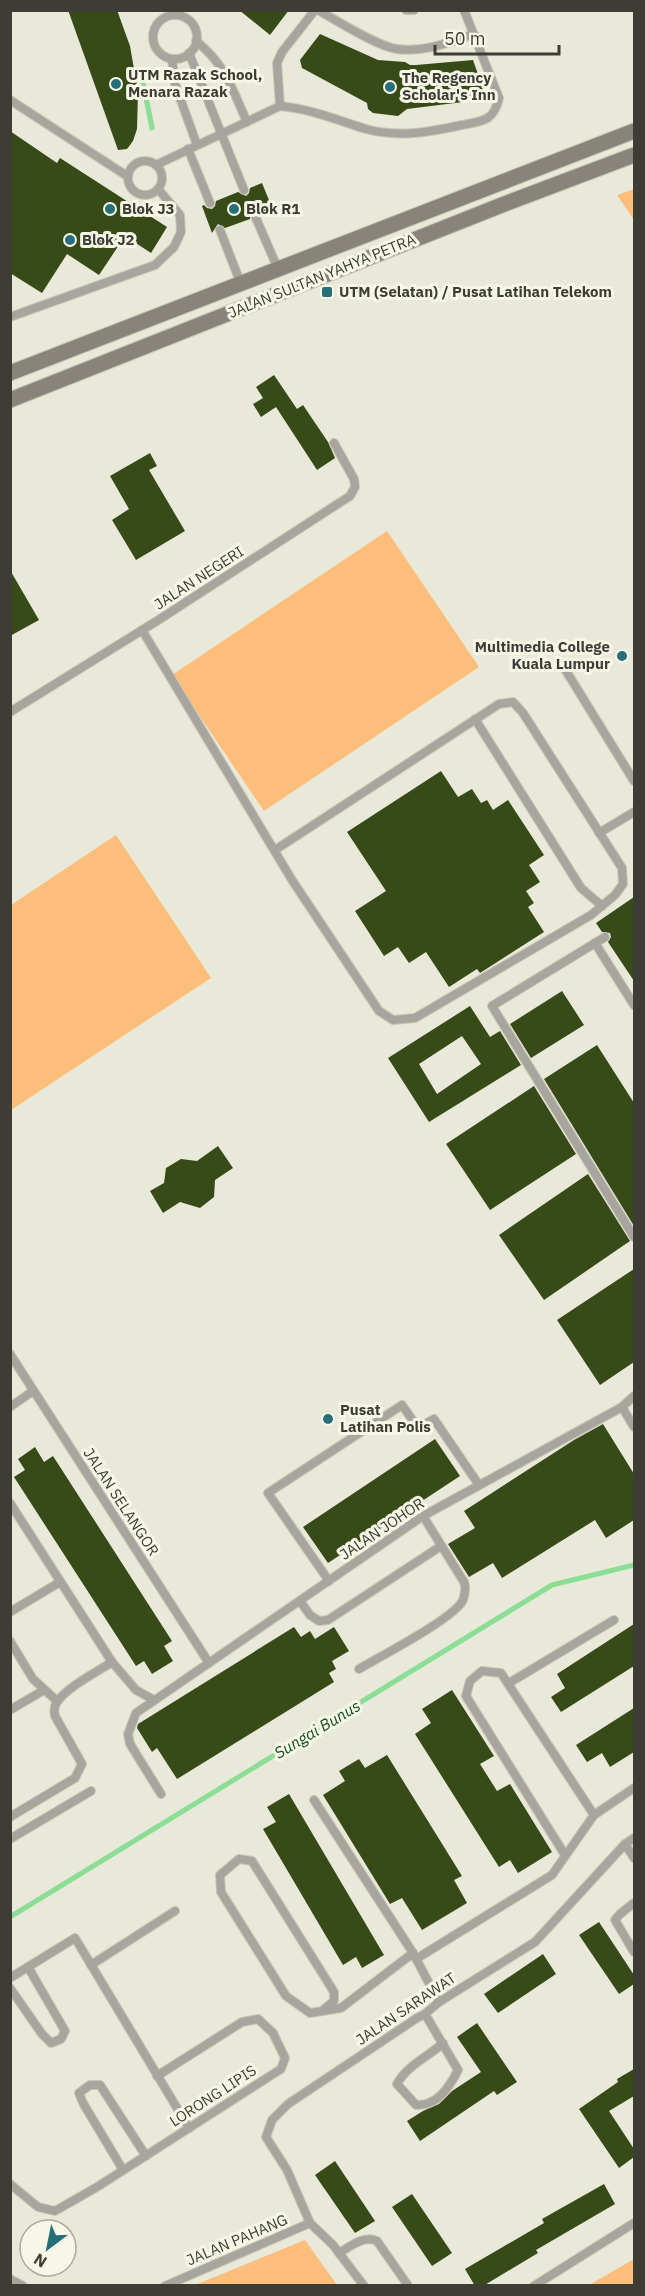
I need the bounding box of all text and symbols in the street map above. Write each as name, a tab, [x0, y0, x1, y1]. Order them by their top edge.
scale bar	[435, 18, 560, 56]
text: 50 m	[444, 27, 486, 50]
place label: UTM Razak School, Menara Razak	[128, 65, 262, 101]
place label: The Regency Scholar's Inn	[402, 68, 496, 104]
marker: UTM Razak School, Menara Razak	[109, 77, 123, 91]
marker: The Regency Scholar's Inn	[383, 80, 397, 94]
place label: Blok J3	[122, 199, 175, 218]
place label: Blok R1	[246, 199, 300, 218]
marker: Blok J3	[103, 202, 117, 216]
marker: Blok R1	[227, 202, 241, 216]
street label: JALAN SULTAN YAHYA PETRA	[225, 229, 419, 322]
place label: Blok J2	[82, 230, 135, 249]
marker: Blok J2	[63, 233, 77, 247]
place label: UTM (Selatan) / Pusat Latihan Telekom	[339, 282, 612, 301]
marker: UTM (Selatan) / Pusat Latihan Telekom	[320, 285, 334, 299]
street label: JALAN NEGERI	[150, 542, 247, 614]
place label: Multimedia College Kuala Lumpur	[475, 637, 610, 673]
marker: Multimedia College Kuala Lumpur	[615, 649, 629, 663]
place label: Pusat Latihan Polis	[340, 1400, 431, 1436]
marker: Pusat Latihan Polis	[321, 1412, 335, 1426]
street label: JALAN SELANGOR	[79, 1444, 163, 1559]
street label: JALAN JOHOR	[336, 1493, 428, 1564]
water label: Sungai Bunus	[270, 1695, 364, 1763]
street label: JALAN SARAWAT	[352, 1968, 460, 2049]
street label: LORONG LIPIS	[166, 2060, 260, 2131]
street label: JALAN PAHANG	[183, 2210, 290, 2269]
north arrow	[18, 2218, 78, 2278]
text: N	[30, 2249, 50, 2272]

